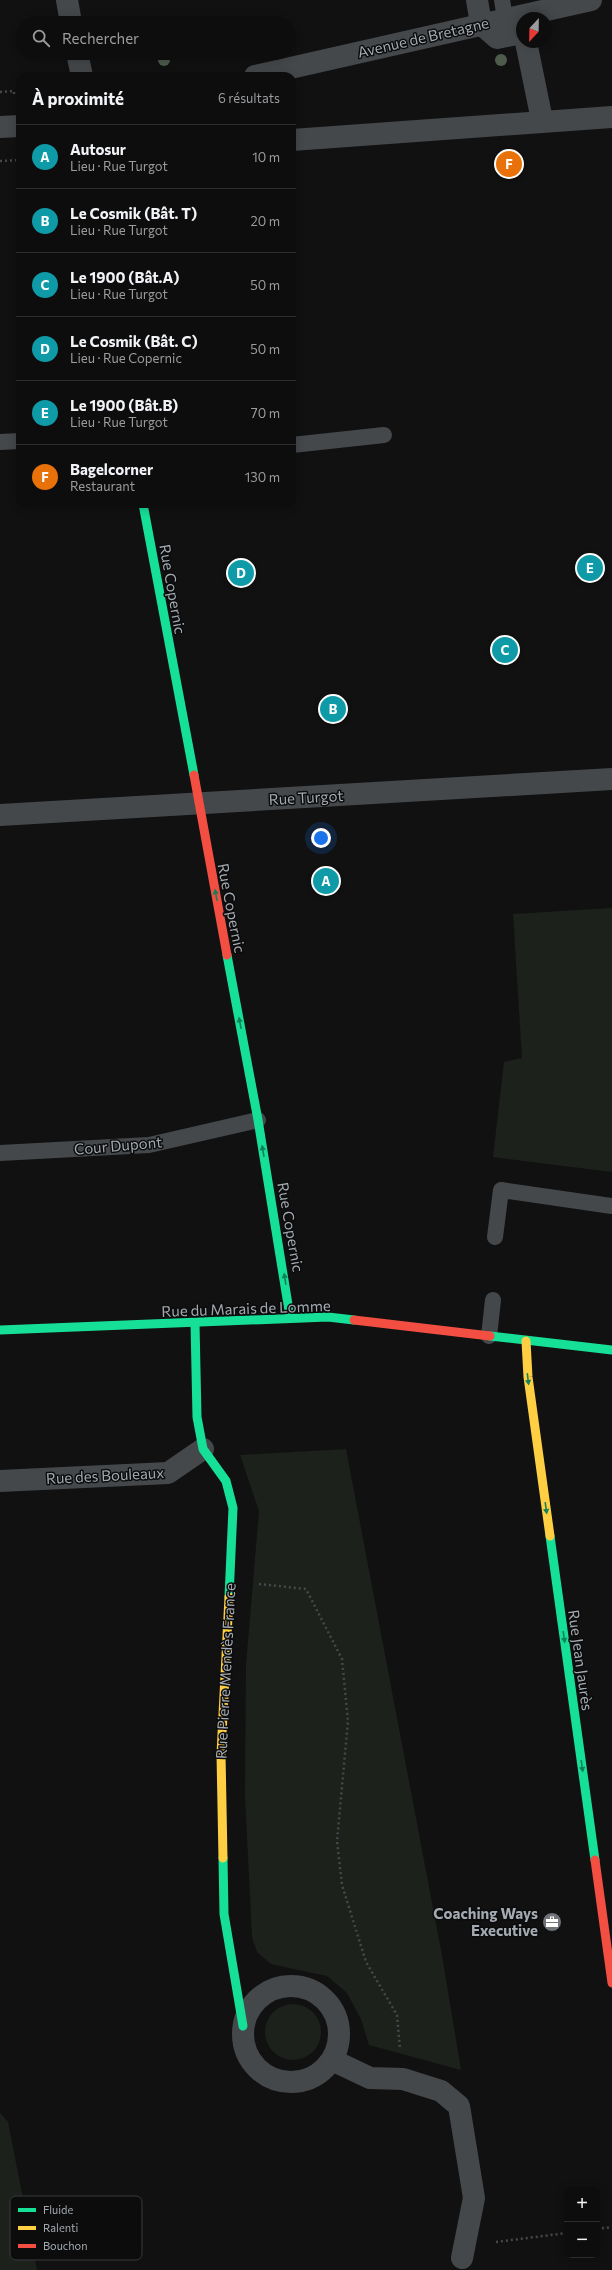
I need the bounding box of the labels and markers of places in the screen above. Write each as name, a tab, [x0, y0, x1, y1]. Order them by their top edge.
pin: F	[496, 149, 522, 179]
pin: E	[577, 553, 603, 583]
pin: D	[228, 558, 254, 588]
pin: C	[492, 635, 518, 665]
pin: B	[320, 694, 346, 724]
pin: A	[313, 866, 339, 896]
place label: Coaching Ways Executive	[433, 1904, 538, 1939]
office icon: Coaching Ways Executive	[541, 1911, 563, 1933]

